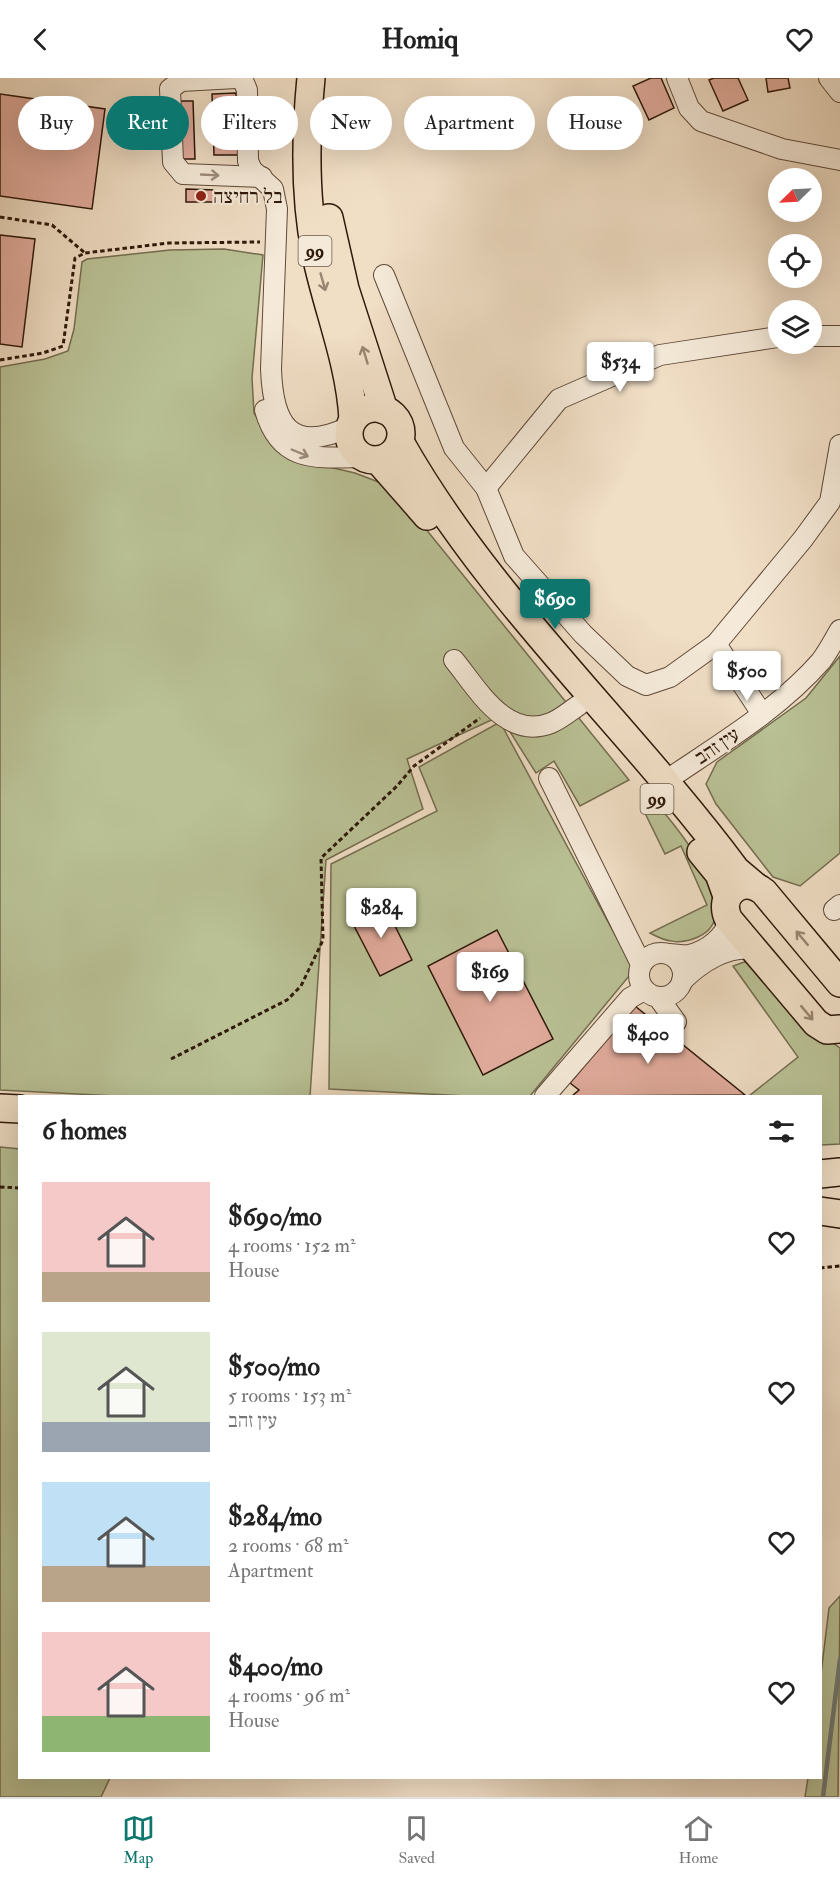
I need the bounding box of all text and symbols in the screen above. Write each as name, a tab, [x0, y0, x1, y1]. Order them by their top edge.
icon: back	[24, 23, 57, 56]
text: Homiq	[382, 23, 458, 56]
icon: heart	[783, 23, 816, 56]
chip: Buy	[18, 96, 94, 150]
chip: Rent	[106, 96, 189, 150]
chip: Filters	[201, 96, 298, 150]
chip: New	[310, 96, 392, 150]
chip: Apartment	[404, 96, 535, 150]
chip: House	[547, 96, 643, 150]
north arrow	[768, 168, 822, 222]
map controls	[768, 168, 822, 354]
one-way arrow	[200, 169, 220, 180]
place label: בל רחיצה	[213, 184, 283, 209]
marker: בל רחיצה	[194, 189, 208, 203]
button: locate	[768, 234, 822, 288]
road number: 99	[298, 236, 332, 266]
one-way arrow	[317, 272, 329, 291]
button: layers	[768, 300, 822, 354]
pin: $534	[584, 342, 656, 393]
one-way arrow	[359, 346, 370, 365]
text: $534	[601, 349, 639, 374]
one-way arrow	[291, 448, 309, 459]
pin: $690	[519, 579, 591, 630]
text: $690	[534, 586, 576, 611]
pin: $500	[711, 651, 783, 702]
text: $500	[727, 658, 767, 683]
street label: עין זהב	[690, 722, 744, 770]
road number: 99	[640, 784, 674, 814]
pin: $284	[345, 888, 417, 939]
text: $284	[360, 895, 402, 920]
one-way arrow	[796, 930, 809, 946]
pin: $169	[454, 952, 526, 1003]
text: $169	[471, 959, 509, 984]
one-way arrow	[800, 1004, 813, 1020]
pin: $400	[612, 1014, 684, 1065]
text: $400	[627, 1021, 669, 1046]
text: 6 homes	[42, 1115, 127, 1147]
icon: filters	[765, 1115, 798, 1148]
text: $690/mo	[228, 1201, 322, 1233]
icon: home	[90, 1206, 162, 1278]
icon: heart	[765, 1226, 798, 1259]
text: 4 rooms · 152 m²	[228, 1233, 356, 1258]
text: House	[228, 1258, 279, 1283]
text: $500/mo	[228, 1351, 320, 1383]
icon: home	[90, 1356, 162, 1428]
icon: heart	[765, 1376, 798, 1409]
text: 5 rooms · 153 m²	[228, 1383, 351, 1408]
text: עין זהב	[228, 1408, 277, 1433]
text: $284/mo	[228, 1501, 322, 1533]
icon: home	[90, 1506, 162, 1578]
icon: heart	[765, 1526, 798, 1559]
text: 2 rooms · 68 m²	[228, 1533, 349, 1558]
text: Apartment	[228, 1558, 313, 1583]
text: $400/mo	[228, 1651, 323, 1683]
icon: home	[90, 1656, 162, 1728]
icon: heart	[765, 1676, 798, 1709]
text: 4 rooms · 96 m²	[228, 1683, 350, 1708]
text: House	[228, 1708, 279, 1733]
tab: Map	[122, 1812, 155, 1868]
tab: Saved	[398, 1812, 435, 1868]
tab: Home	[679, 1812, 718, 1868]

